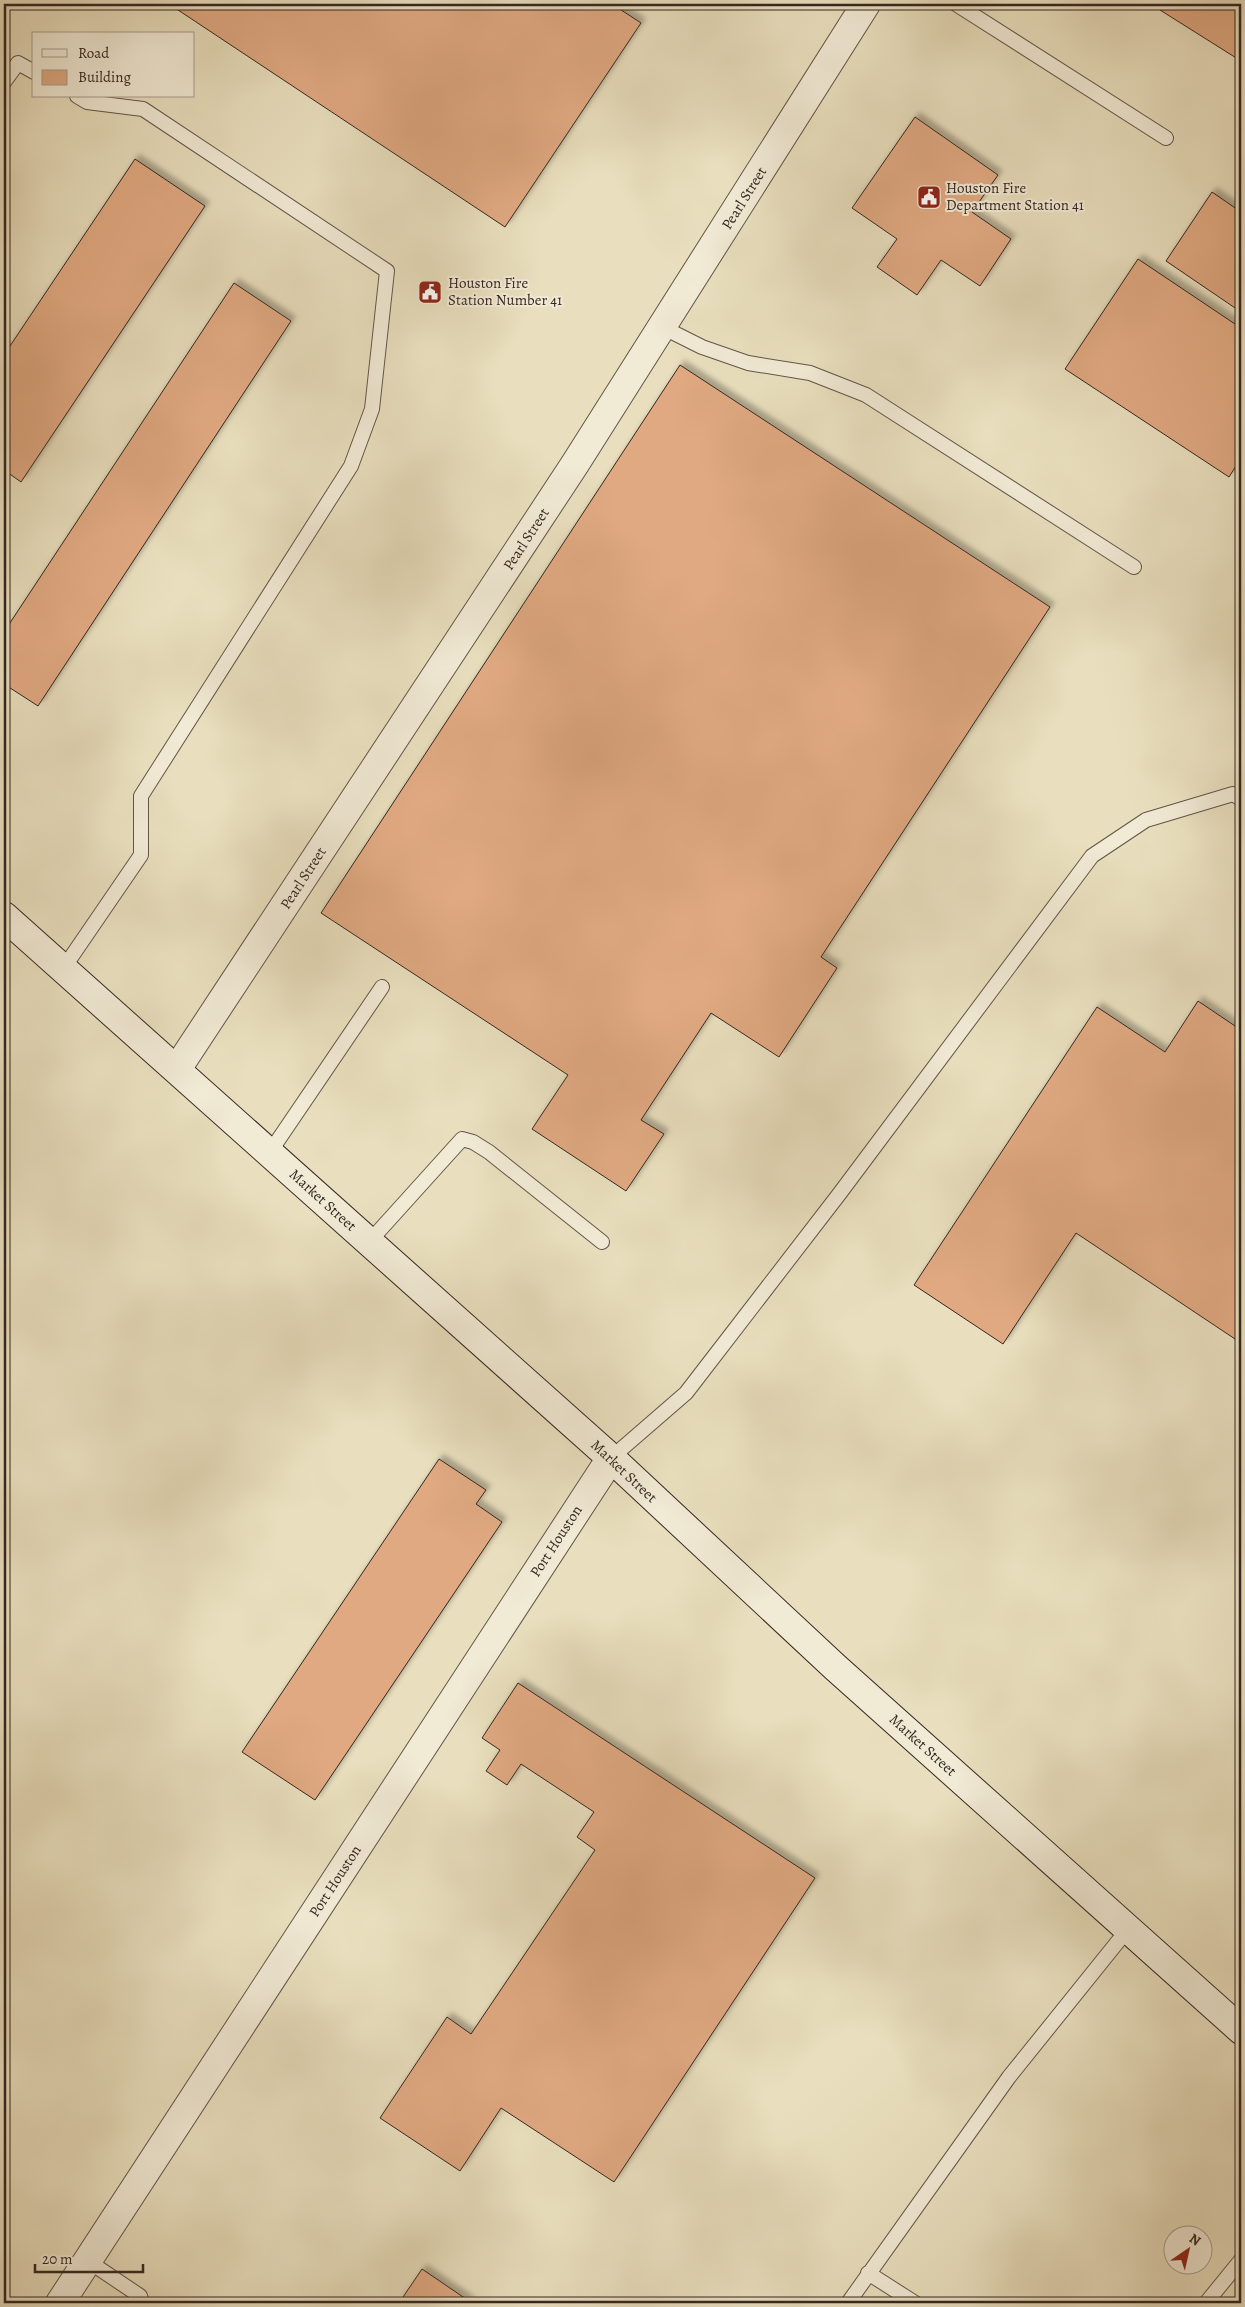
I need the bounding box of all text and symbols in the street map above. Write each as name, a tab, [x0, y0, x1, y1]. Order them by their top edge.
legend	[32, 32, 195, 98]
text: Road	[78, 43, 110, 63]
text: Building	[78, 67, 131, 87]
street label: Pearl Street	[717, 163, 771, 233]
place label: Houston Fire Department Station 41	[946, 178, 1084, 215]
public building icon: Houston Fire Department Station 41	[916, 184, 942, 210]
place label: Houston Fire Station Number 41	[448, 273, 562, 310]
public building icon: Houston Fire Station Number 41	[417, 279, 443, 305]
street label: Pearl Street	[498, 504, 554, 574]
street label: Pearl Street	[275, 843, 331, 913]
street label: Market Street	[285, 1164, 361, 1236]
street label: Market Street	[586, 1435, 662, 1507]
street label: Port Houston	[525, 1501, 587, 1581]
street label: Market Street	[885, 1709, 961, 1781]
street label: Port Houston	[304, 1841, 366, 1921]
north arrow	[1162, 2224, 1212, 2274]
text: N	[1185, 2229, 1205, 2250]
scale bar	[35, 2242, 142, 2274]
text: 20 m	[42, 2249, 73, 2269]

